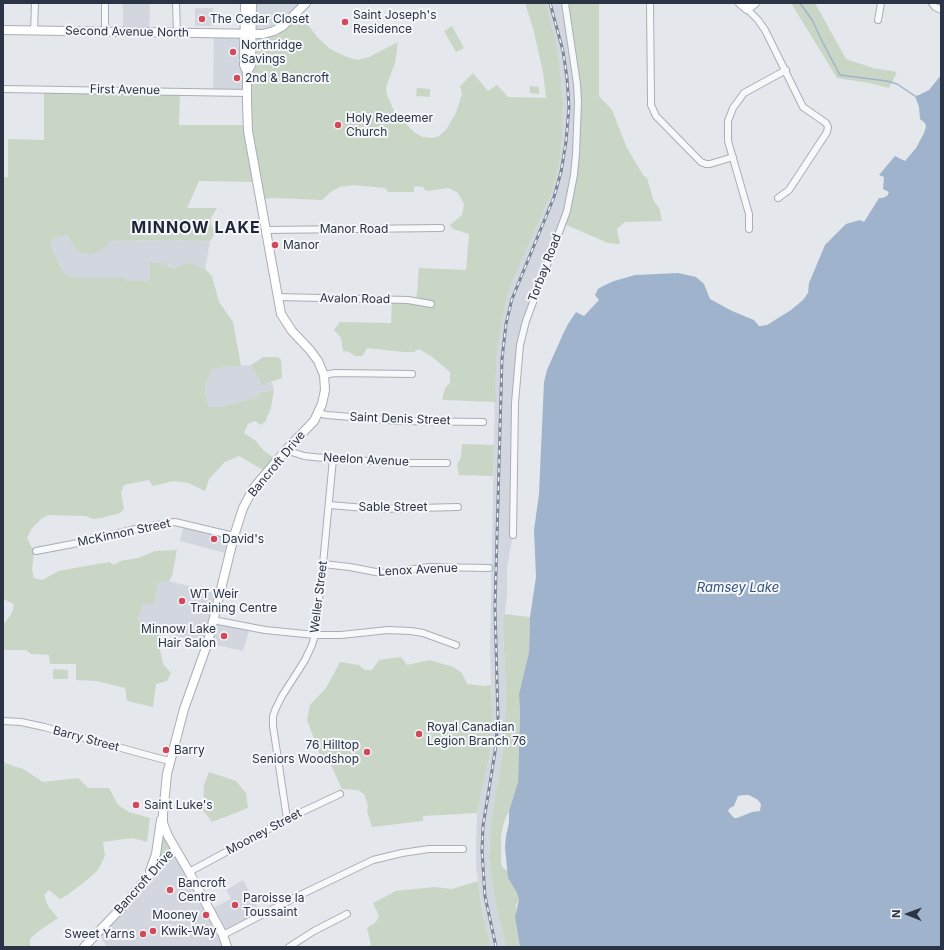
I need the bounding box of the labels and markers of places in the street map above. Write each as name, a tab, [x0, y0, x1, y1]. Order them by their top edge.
place label: Saint Joseph's Residence	[353, 8, 436, 36]
place label: The Cedar Closet	[210, 12, 309, 26]
marker: The Cedar Closet	[197, 14, 207, 24]
marker: Saint Joseph's Residence	[340, 17, 350, 27]
place label: Northridge Savings	[241, 38, 302, 66]
marker: Northridge Savings	[228, 47, 238, 57]
place label: 2nd & Bancroft	[245, 71, 329, 85]
marker: 2nd & Bancroft	[232, 73, 242, 83]
place label: Holy Redeemer Church	[346, 111, 433, 139]
marker: Holy Redeemer Church	[333, 120, 343, 130]
place label: Manor	[283, 238, 319, 252]
marker: Manor	[270, 240, 280, 250]
place label: David's	[222, 532, 264, 546]
marker: David's	[209, 534, 219, 544]
place label: WT Weir Training Centre	[190, 587, 277, 615]
marker: WT Weir Training Centre	[177, 596, 187, 606]
place label: Minnow Lake Hair Salon	[141, 622, 216, 650]
marker: Minnow Lake Hair Salon	[219, 631, 229, 641]
place label: Royal Canadian Legion Branch 76	[427, 720, 526, 748]
marker: Royal Canadian Legion Branch 76	[414, 729, 424, 739]
place label: 76 Hilltop Seniors Woodshop	[252, 738, 359, 766]
place label: Barry	[174, 743, 205, 757]
marker: Barry	[161, 745, 171, 755]
marker: 76 Hilltop Seniors Woodshop	[362, 747, 372, 757]
place label: Saint Luke's	[144, 798, 213, 812]
marker: Saint Luke's	[131, 800, 141, 810]
place label: Bancroft Centre	[178, 876, 226, 904]
marker: Bancroft Centre	[165, 885, 175, 895]
place label: Paroisse la Toussaint	[243, 891, 305, 919]
marker: Paroisse la Toussaint	[230, 900, 240, 910]
place label: Mooney	[152, 908, 198, 922]
marker: Mooney	[201, 910, 211, 920]
place label: Kwik-Way	[161, 924, 217, 938]
marker: Kwik-Way	[148, 926, 158, 936]
place label: Sweet Yarns	[64, 927, 135, 941]
marker: Sweet Yarns	[138, 929, 148, 939]

